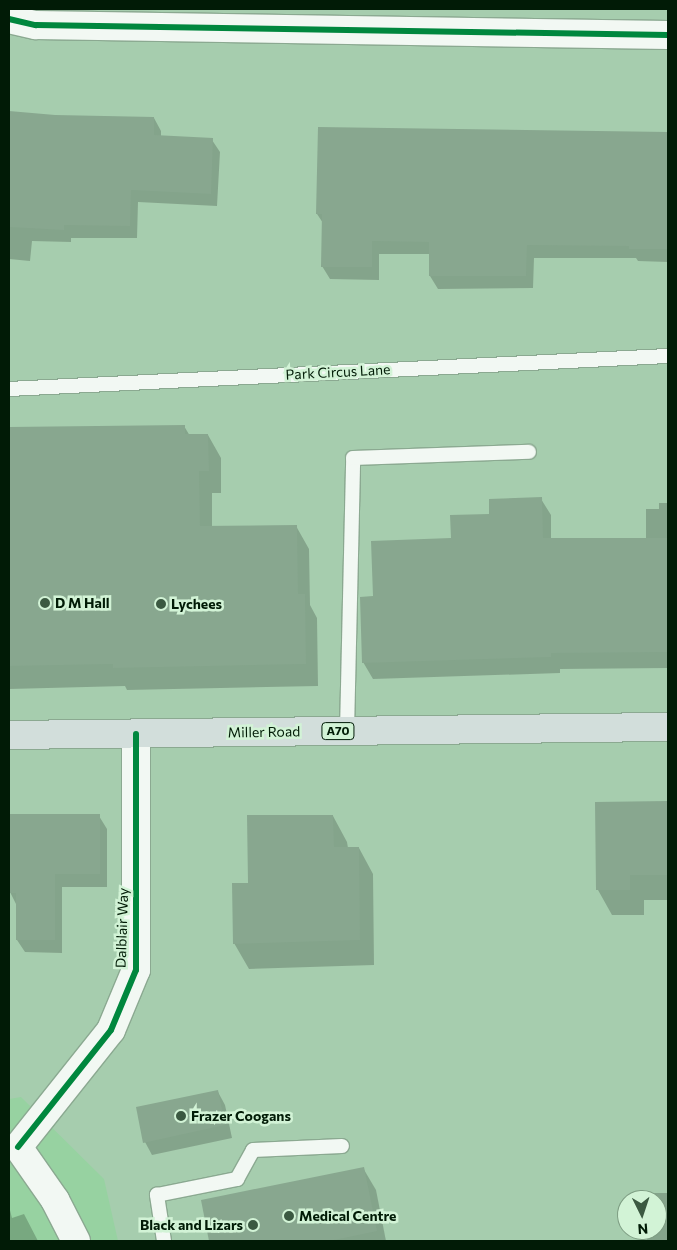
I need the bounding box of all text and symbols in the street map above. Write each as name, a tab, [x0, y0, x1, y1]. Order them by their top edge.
street label: Park Circus Lane	[285, 361, 391, 383]
place label: D M Hall	[55, 595, 110, 611]
place label: Lychees	[171, 596, 222, 612]
marker: D M Hall	[39, 597, 51, 609]
marker: Lychees	[155, 598, 167, 610]
road number: A70	[320, 721, 356, 740]
street label: Miller Road	[228, 723, 300, 741]
street label: Dalblair Way	[112, 888, 132, 968]
place label: Frazer Coogans	[191, 1108, 291, 1124]
marker: Frazer Coogans	[175, 1110, 187, 1122]
north arrow	[617, 1190, 667, 1240]
place label: Medical Centre	[299, 1208, 396, 1224]
marker: Medical Centre	[283, 1210, 295, 1222]
place label: Black and Lizars	[140, 1217, 243, 1233]
marker: Black and Lizars	[247, 1219, 259, 1231]
text: N	[637, 1221, 649, 1238]

